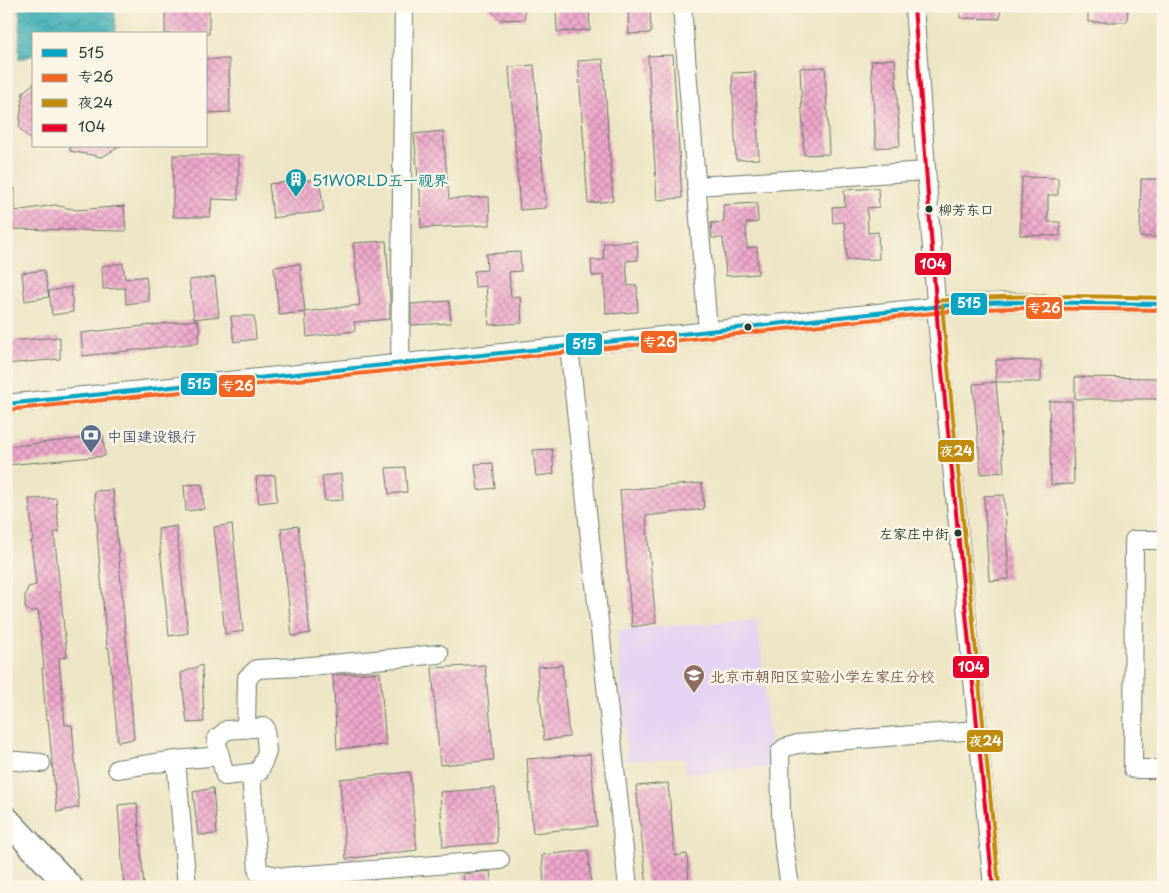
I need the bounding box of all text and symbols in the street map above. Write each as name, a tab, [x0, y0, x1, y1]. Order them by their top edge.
legend	[32, 32, 208, 148]
text: 515	[78, 40, 104, 63]
text: 专26	[78, 64, 114, 87]
text: 夜24	[78, 90, 113, 113]
text: 104	[78, 114, 106, 137]
building icon: 51WORLD五一视界	[284, 167, 308, 198]
place label: 51WORLD五一视界	[312, 168, 448, 191]
place label: 柳芳东口	[938, 199, 994, 220]
marker: 柳芳东口	[924, 204, 934, 214]
line badge: 104	[914, 252, 952, 276]
text: 104	[920, 253, 947, 274]
line badge: 515	[950, 292, 988, 316]
text: 515	[957, 292, 981, 313]
line badge: 专26	[1025, 296, 1063, 320]
text: 专26	[1028, 297, 1060, 318]
unlabelled marker	[743, 322, 753, 332]
line badge: 专26	[640, 330, 678, 354]
text: 专26	[643, 331, 675, 352]
line badge: 515	[565, 332, 603, 356]
text: 515	[572, 333, 596, 354]
line badge: 515	[180, 372, 218, 396]
text: 515	[187, 373, 211, 394]
line badge: 专26	[218, 374, 256, 398]
text: 专26	[221, 375, 253, 396]
bank icon: 中国建设银行	[79, 423, 103, 454]
place label: 中国建设银行	[107, 424, 197, 447]
line badge: 夜24	[937, 439, 975, 463]
text: 夜24	[940, 440, 973, 461]
place label: 左家庄中街	[879, 523, 949, 544]
marker: 左家庄中街	[953, 528, 963, 538]
line badge: 104	[952, 655, 990, 679]
text: 104	[958, 656, 985, 677]
school or university icon: 北京市朝阳区实验小学左家庄分校	[682, 663, 706, 694]
place label: 北京市朝阳区实验小学左家庄分校	[710, 664, 935, 687]
line badge: 夜24	[966, 729, 1004, 753]
text: 夜24	[969, 730, 1002, 751]

